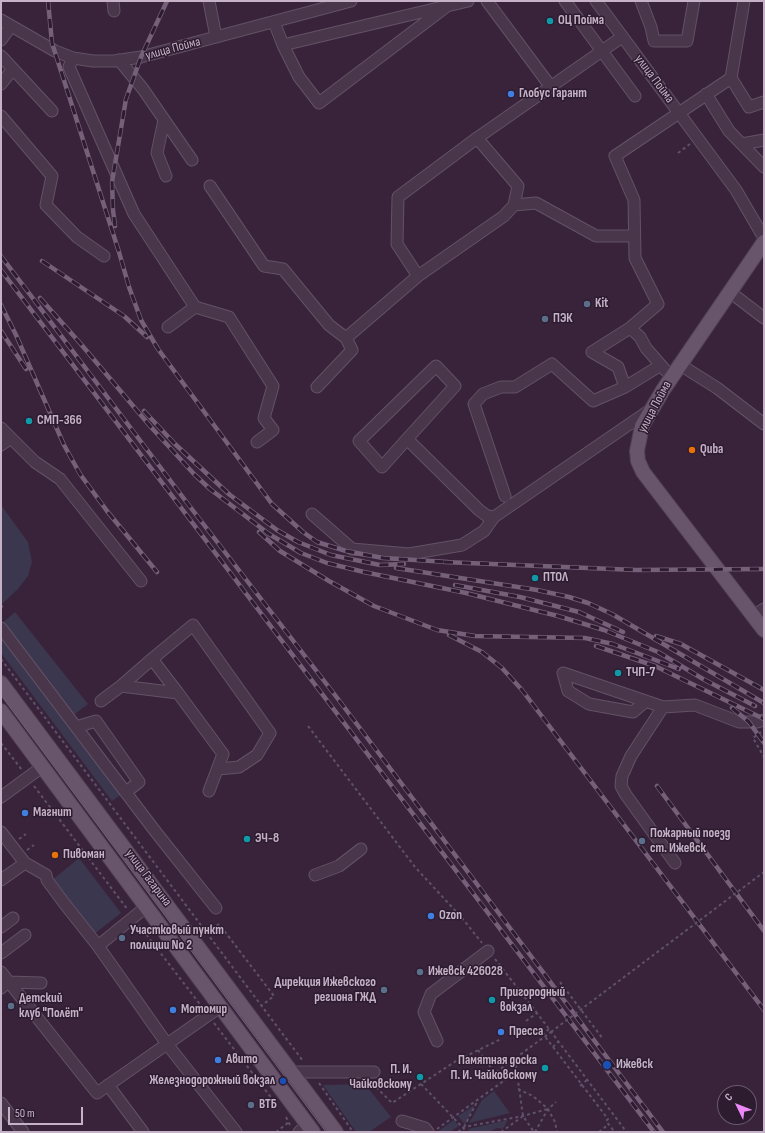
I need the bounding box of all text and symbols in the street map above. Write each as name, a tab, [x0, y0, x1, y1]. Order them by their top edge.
place label: ОЦ Пойма	[558, 13, 604, 29]
marker: ОЦ Пойма	[545, 16, 555, 26]
street label: улица Пойма	[144, 34, 202, 64]
street label: улица Пойма	[631, 52, 677, 106]
place label: Глобус Гарант	[519, 86, 587, 102]
marker: Глобус Гарант	[506, 89, 516, 99]
place label: Kit	[595, 296, 608, 312]
marker: Kit	[582, 299, 592, 309]
place label: ПЭК	[553, 311, 573, 327]
marker: ПЭК	[540, 314, 550, 324]
street label: улица Пойма	[635, 379, 675, 435]
place label: СМП-366	[37, 413, 82, 429]
marker: СМП-366	[24, 416, 34, 426]
place label: Quba	[700, 442, 723, 458]
marker: Quba	[687, 445, 697, 455]
place label: ПТОЛ	[543, 570, 568, 586]
marker: ПТОЛ	[530, 573, 540, 583]
place label: ТЧП-7	[626, 665, 655, 681]
marker: ТЧП-7	[613, 668, 623, 678]
place label: Магнит	[33, 805, 72, 821]
marker: Магнит	[20, 808, 30, 818]
place label: Пожарный поезд ст. Ижевск	[650, 826, 730, 857]
place label: ЭЧ-8	[255, 831, 279, 847]
marker: ЭЧ-8	[242, 834, 252, 844]
marker: Пожарный поезд ст. Ижевск	[637, 836, 647, 846]
street label: улица Гагарина	[122, 846, 174, 910]
place label: Пивоман	[63, 847, 105, 863]
marker: Пивоман	[50, 850, 60, 860]
place label: Ozon	[439, 908, 462, 924]
marker: Ozon	[426, 911, 436, 921]
place label: Участковый пункт полиции No 2	[130, 923, 224, 954]
marker: Участковый пункт полиции No 2	[117, 933, 127, 943]
place label: Ижевск 426028	[428, 964, 503, 980]
marker: Ижевск 426028	[415, 967, 425, 977]
place label: Дирекция Ижевского региона ГЖД	[275, 975, 376, 1006]
marker: Дирекция Ижевского региона ГЖД	[379, 985, 389, 995]
place label: Пригородный вокзал	[500, 985, 565, 1016]
place label: Детский клуб "Полёт"	[19, 991, 83, 1022]
marker: Пригородный вокзал	[487, 995, 497, 1005]
marker: Детский клуб "Полёт"	[6, 1001, 16, 1011]
place label: Мотомир	[181, 1002, 227, 1018]
marker: Мотомир	[168, 1005, 178, 1015]
place label: Пресса	[509, 1024, 543, 1040]
marker: Пресса	[496, 1027, 506, 1037]
place label: Авито	[226, 1052, 258, 1068]
place label: Памятная доска П. И. Чайковскому	[450, 1053, 537, 1084]
marker: Авито	[213, 1055, 223, 1065]
place label: Ижевск	[616, 1057, 653, 1073]
marker: Ижевск	[601, 1059, 613, 1071]
place label: П. И. Чайковскому	[349, 1062, 412, 1093]
marker: Памятная доска П. И. Чайковскому	[540, 1063, 550, 1073]
marker: П. И. Чайковскому	[415, 1072, 425, 1082]
place label: Железнодорожный вокзал	[149, 1073, 275, 1089]
marker: Железнодорожный вокзал	[278, 1076, 288, 1086]
north arrow	[717, 1085, 757, 1125]
text: С	[722, 1091, 735, 1104]
place label: ВТБ	[259, 1097, 277, 1113]
scale bar	[10, 1099, 85, 1125]
marker: ВТБ	[246, 1100, 256, 1110]
text: 50 m	[15, 1106, 35, 1121]

